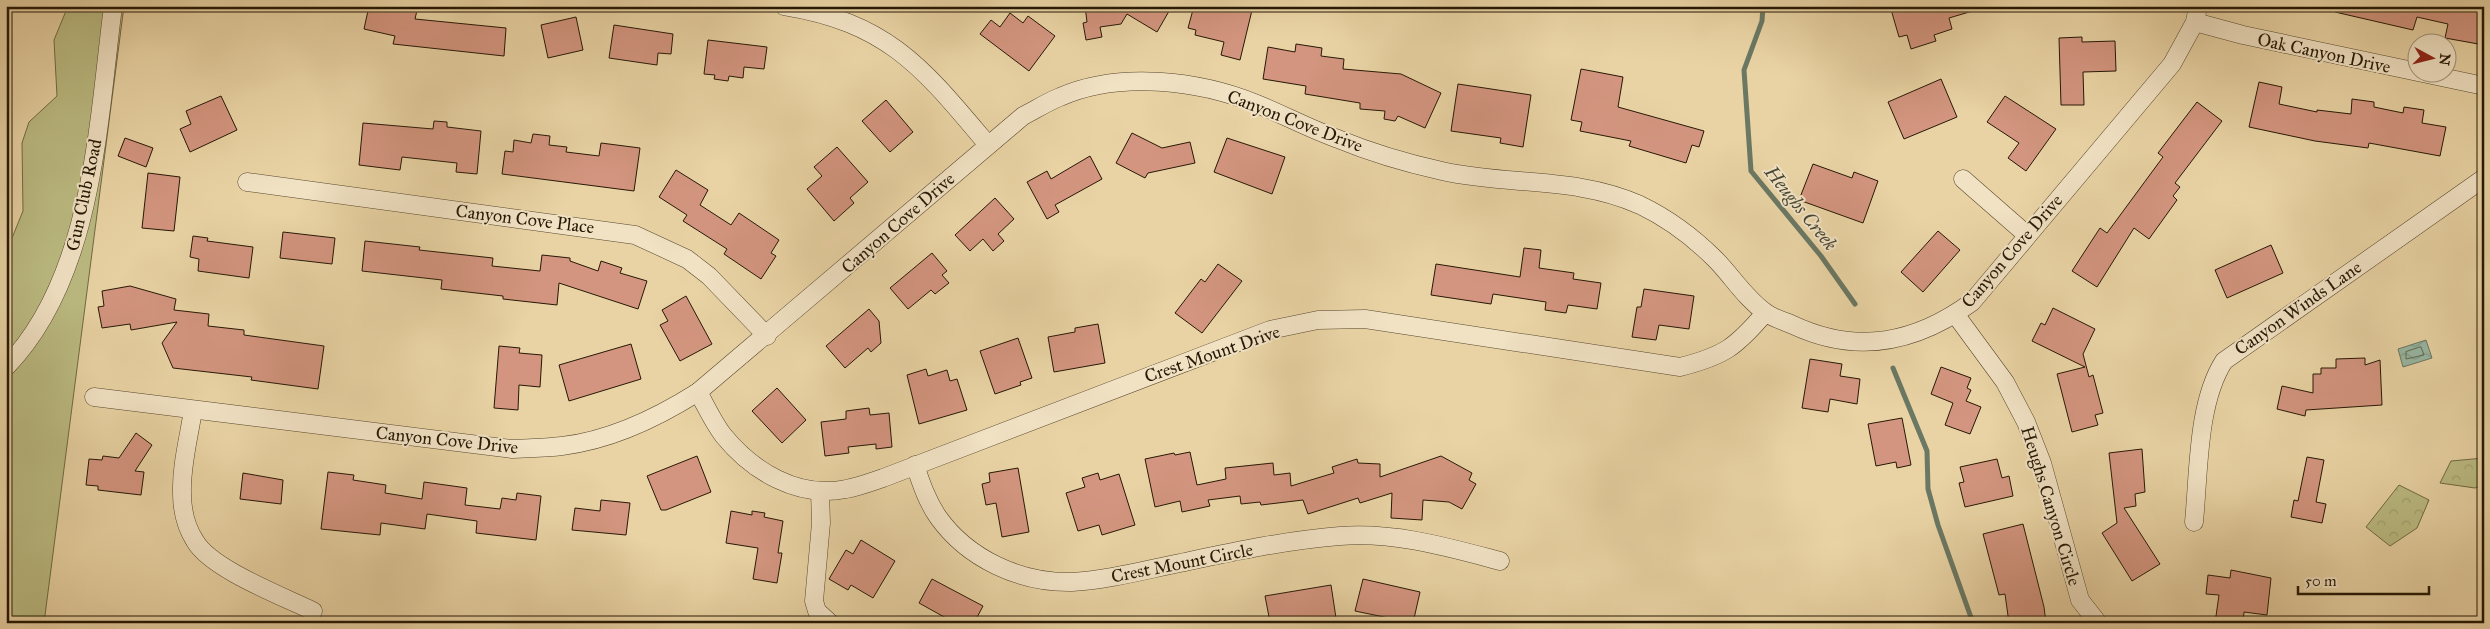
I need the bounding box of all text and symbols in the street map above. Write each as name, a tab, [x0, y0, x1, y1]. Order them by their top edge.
street label: Oak Canyon Drive	[2255, 28, 2393, 78]
north arrow	[2408, 32, 2458, 82]
text: N	[2435, 53, 2454, 67]
street label: Canyon Cove Drive	[1224, 85, 1366, 157]
street label: Gun Club Road	[61, 137, 107, 253]
water label: Heughs Creek	[1759, 160, 1843, 255]
street label: Canyon Cove Drive	[837, 168, 959, 278]
street label: Canyon Cove Drive	[1957, 190, 2067, 312]
street label: Canyon Cove Place	[454, 200, 596, 238]
street label: Canyon Winds Lane	[2230, 256, 2366, 360]
street label: Crest Mount Drive	[1141, 321, 1283, 387]
street label: Canyon Cove Drive	[375, 422, 519, 458]
street label: Heughs Canyon Circle	[2015, 424, 2086, 589]
street label: Crest Mount Circle	[1109, 538, 1255, 588]
scale bar	[2298, 564, 2429, 596]
text: 50 m	[2305, 572, 2337, 590]

